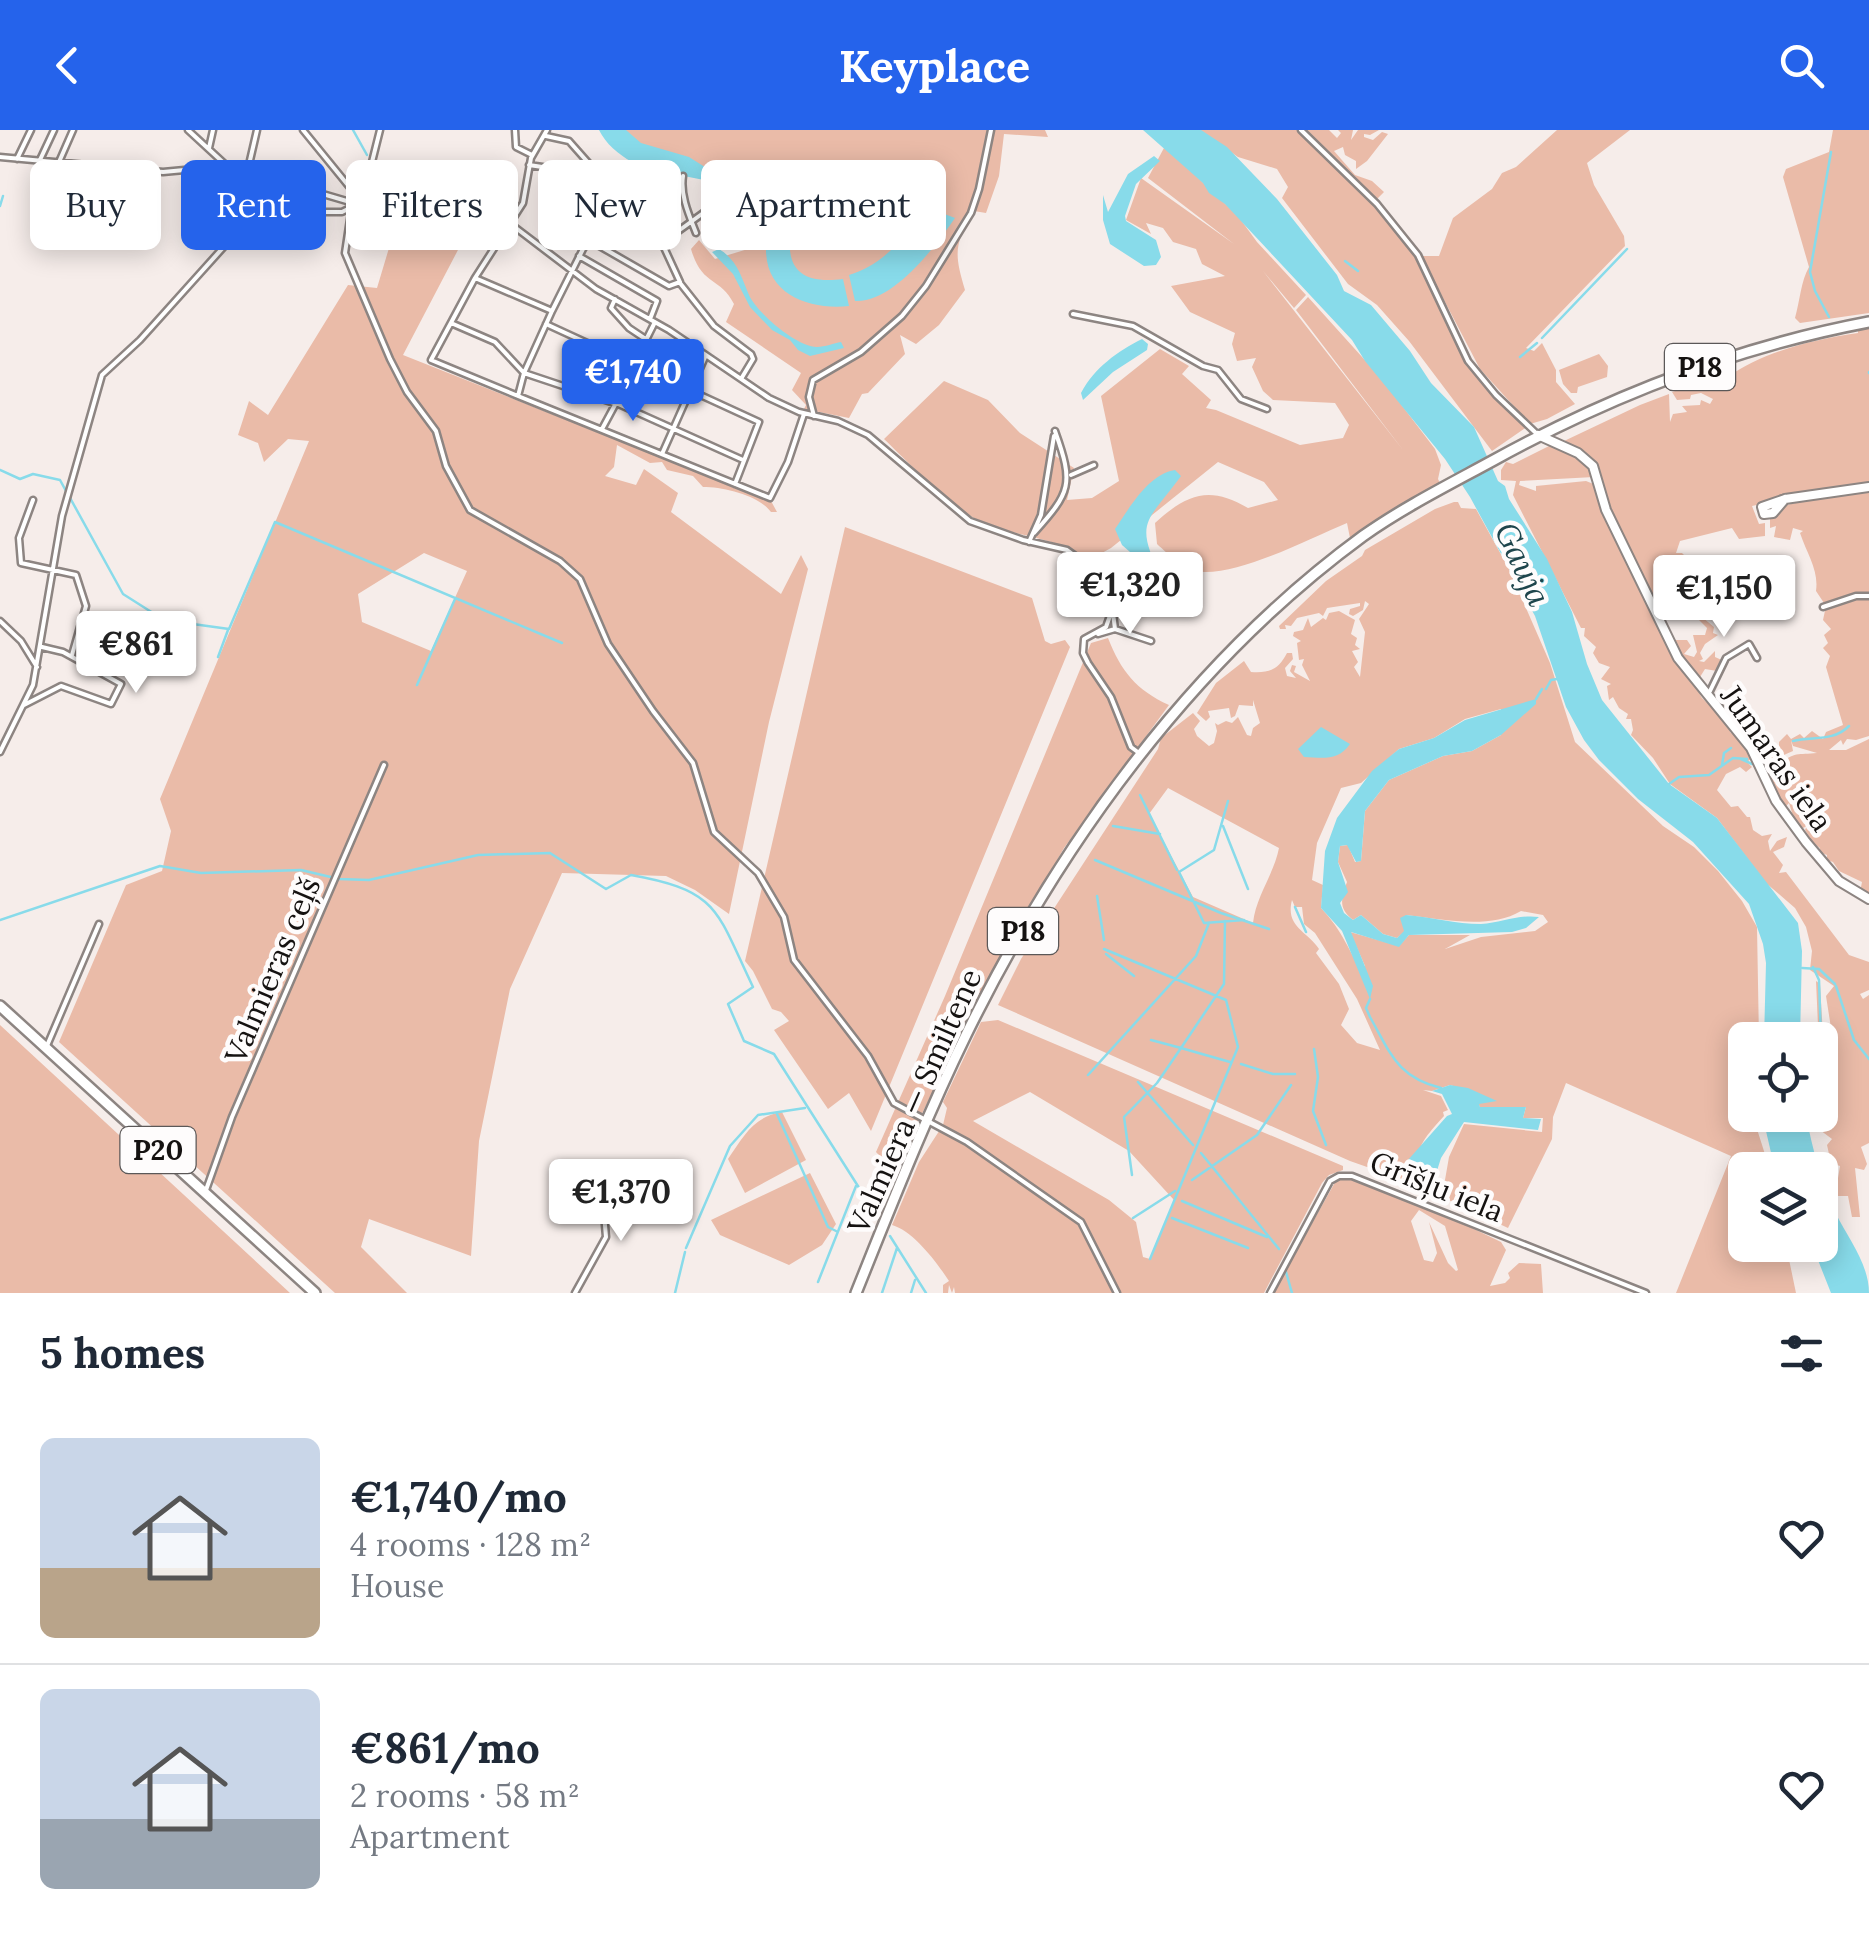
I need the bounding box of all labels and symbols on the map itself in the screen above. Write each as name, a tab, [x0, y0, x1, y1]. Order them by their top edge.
pin: €1,740	[552, 339, 714, 424]
road number: P18	[1665, 344, 1735, 390]
water label: Gauja	[1486, 516, 1560, 613]
pin: €1,320	[1049, 552, 1211, 637]
pin: €1,150	[1643, 555, 1805, 640]
pin: €861	[77, 611, 195, 696]
street label: Jumaras iela	[1712, 677, 1841, 838]
street label: Valmieras ceļš	[215, 871, 329, 1070]
road number: P18	[988, 908, 1058, 954]
street label: Valmiera — Smiltene	[838, 963, 989, 1240]
road number: P20	[120, 1127, 196, 1173]
street label: Grīšļu iela	[1364, 1142, 1509, 1231]
pin: €1,370	[540, 1159, 702, 1244]

